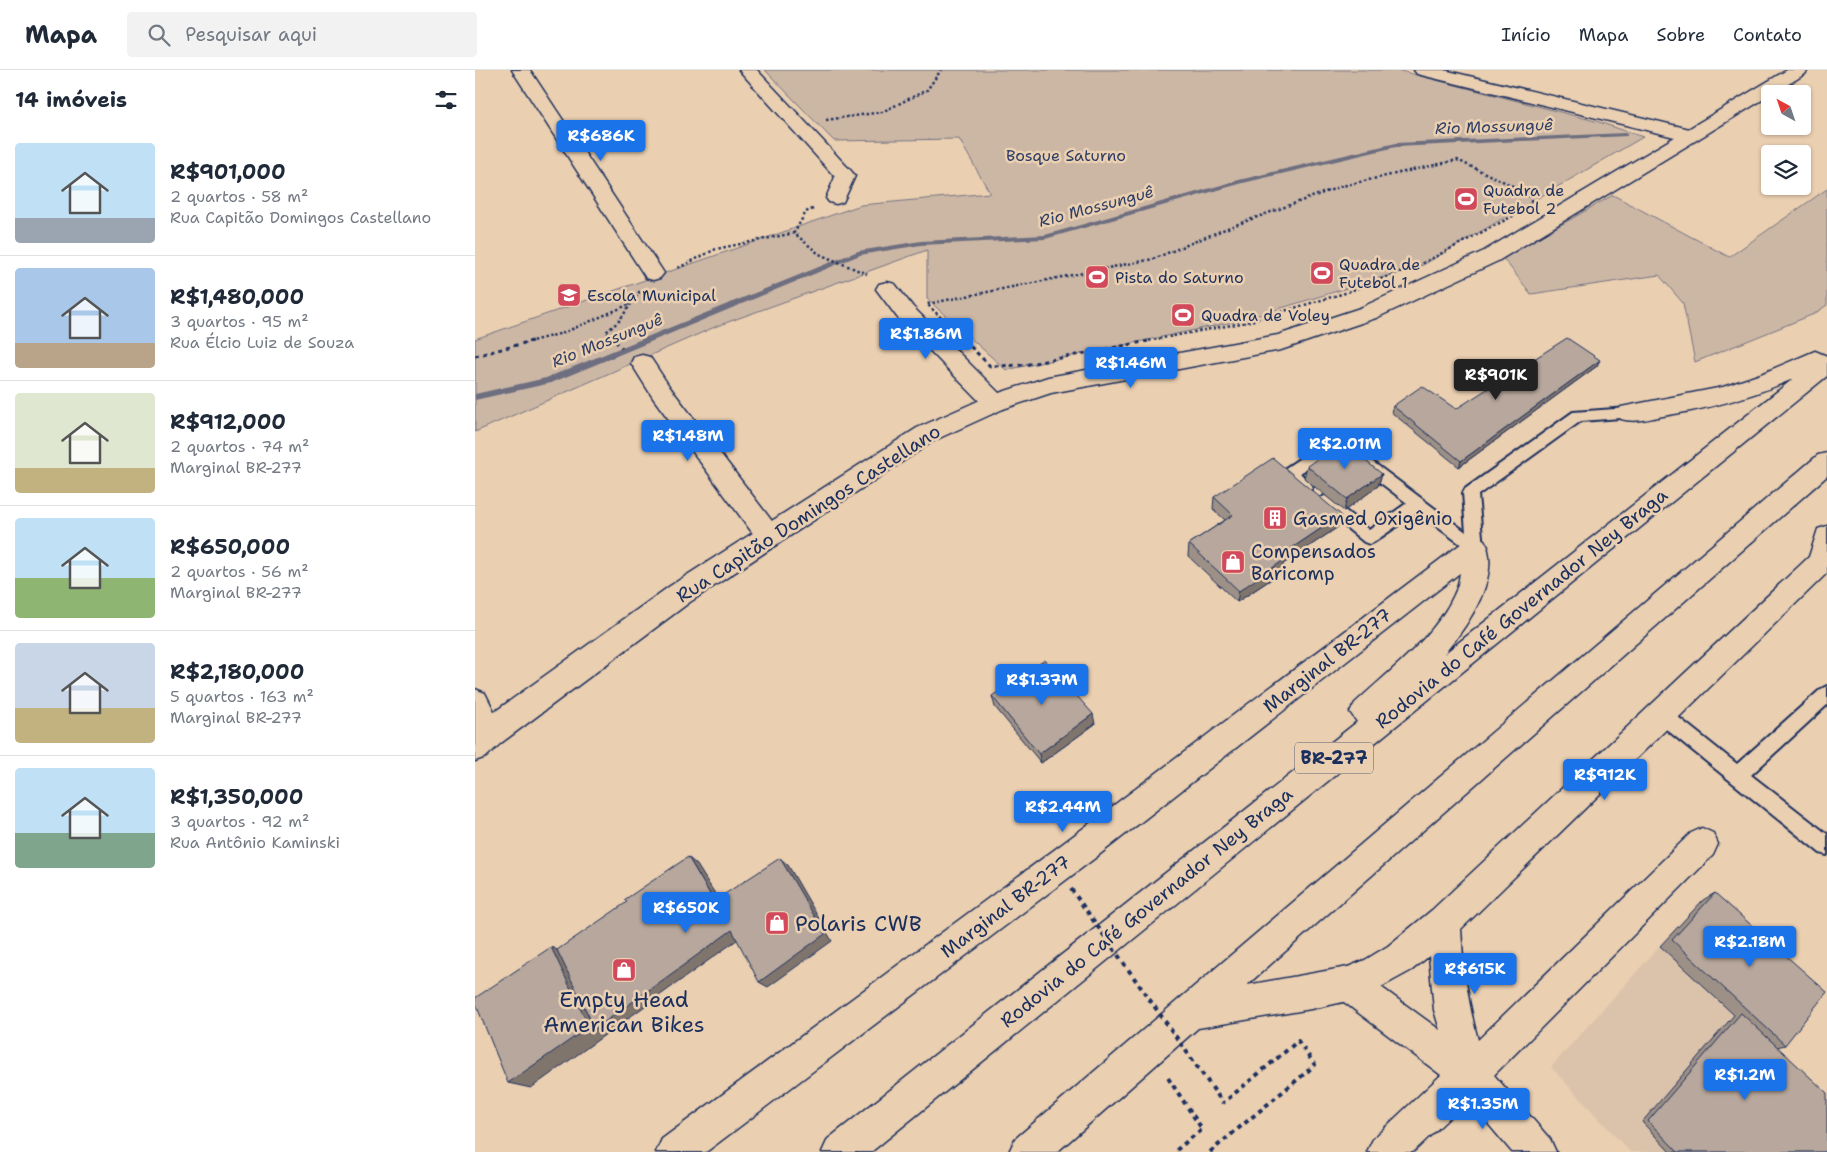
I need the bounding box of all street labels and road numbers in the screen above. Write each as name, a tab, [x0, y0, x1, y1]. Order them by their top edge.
street label: Rua Capitão Domingos Castellano	[671, 418, 945, 608]
street label: Rodovia do Café Governador Ney Braga	[1370, 482, 1673, 734]
street label: Marginal BR-277	[1258, 602, 1397, 718]
road number: BR-277	[1295, 742, 1373, 774]
street label: Rodovia do Café Governador Ney Braga	[995, 781, 1298, 1033]
street label: Marginal BR-277	[935, 849, 1075, 964]

